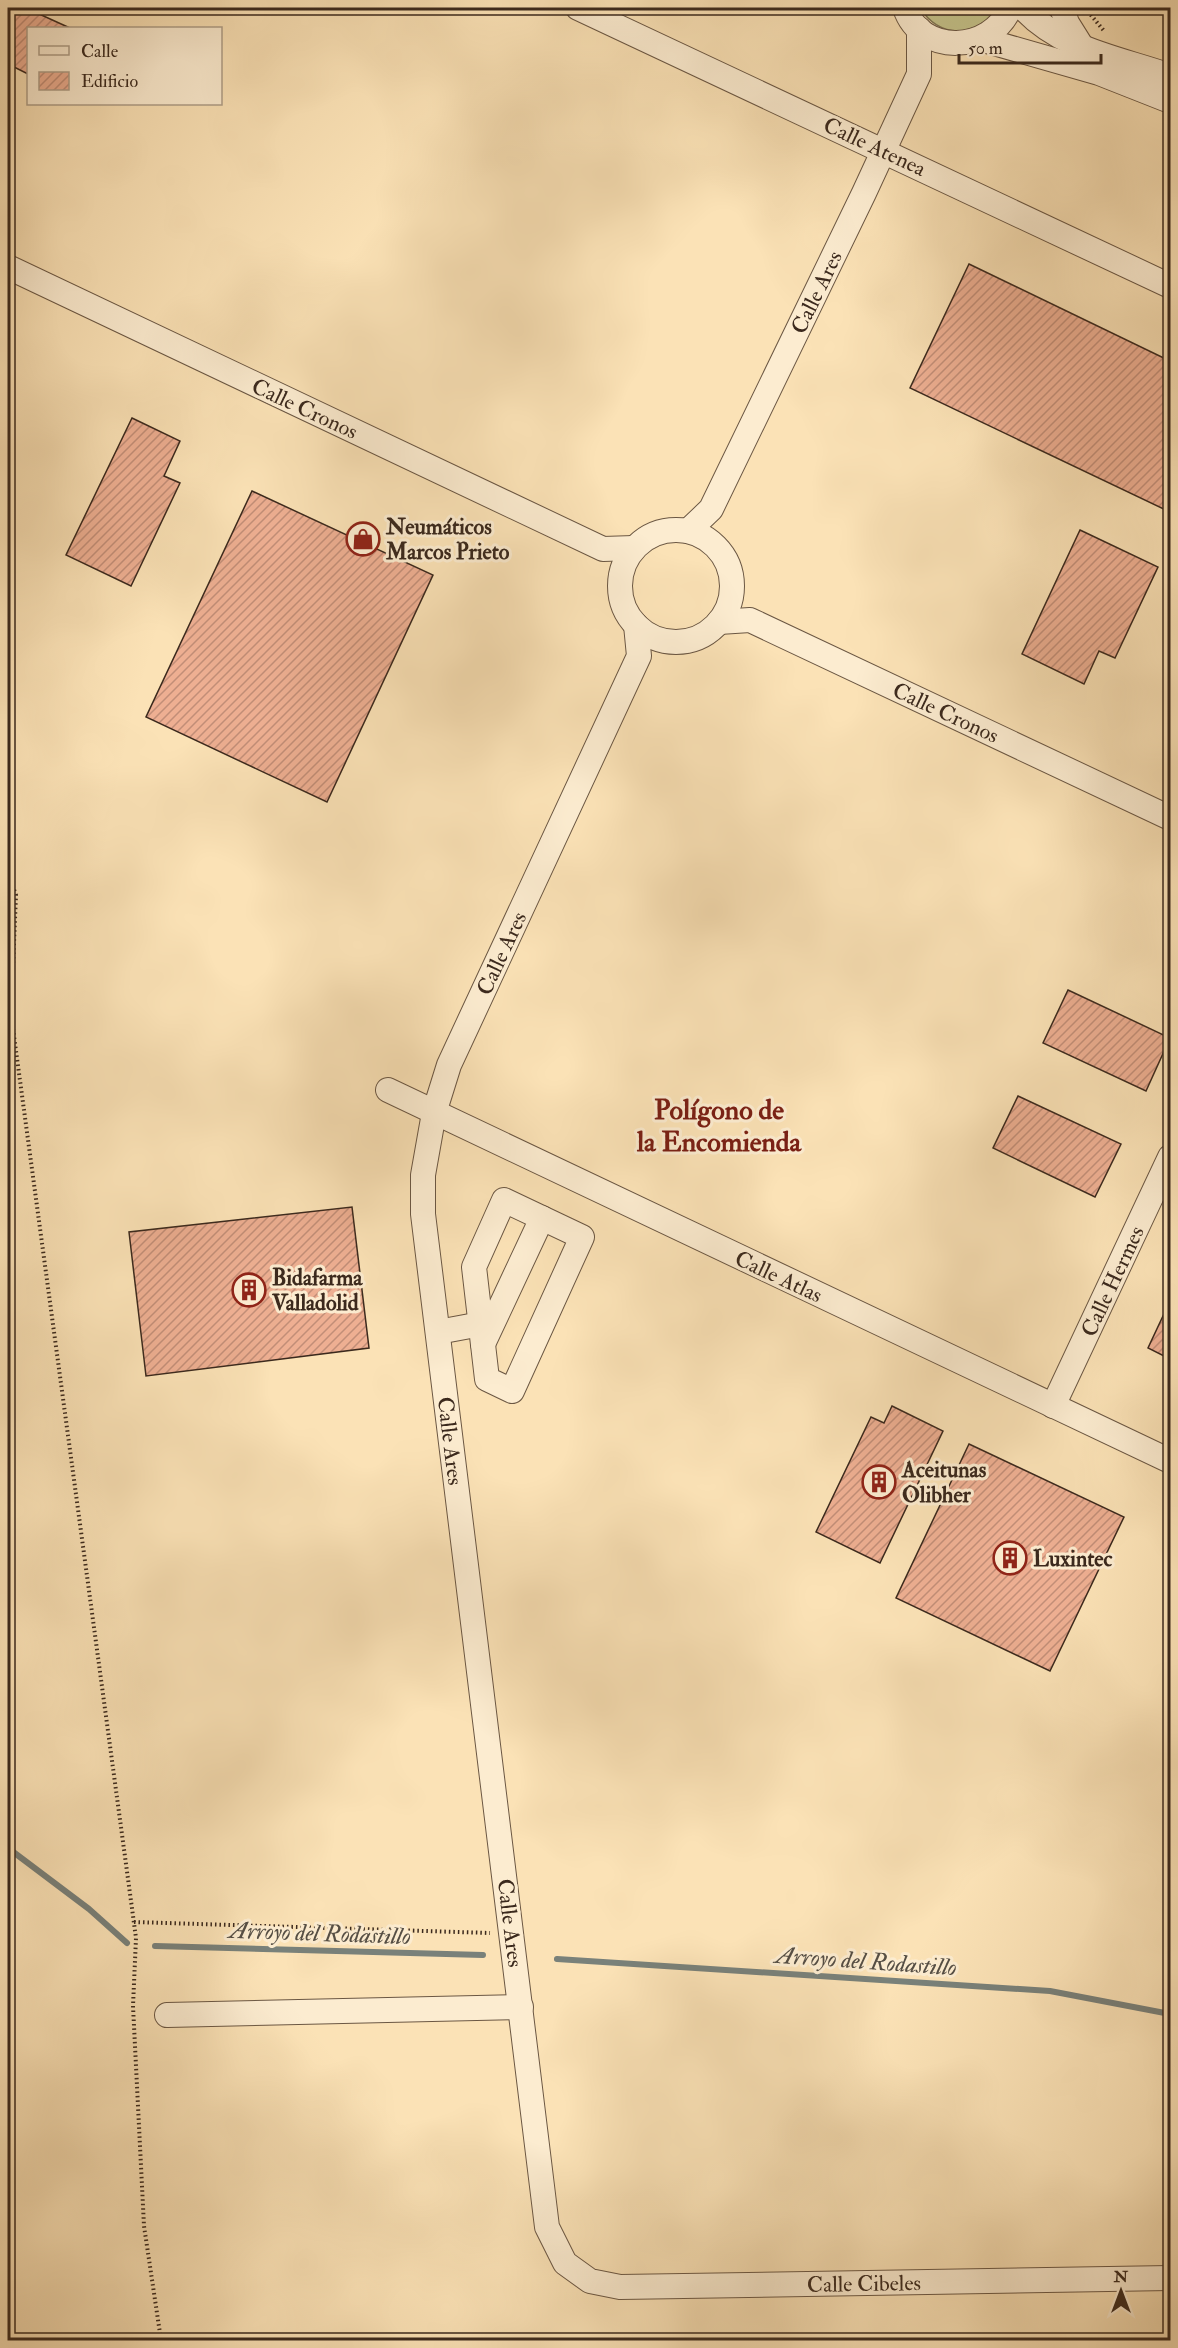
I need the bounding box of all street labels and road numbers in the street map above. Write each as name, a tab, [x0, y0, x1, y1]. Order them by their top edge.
street label: Calle Atenea	[819, 111, 931, 183]
street label: Calle Ares	[785, 246, 849, 339]
street label: Calle Cronos	[247, 372, 362, 446]
street label: Calle Cronos	[888, 676, 1003, 750]
street label: Calle Ares	[470, 907, 533, 1000]
street label: Calle Hermes	[1075, 1222, 1151, 1341]
street label: Calle Atlas	[730, 1244, 827, 1309]
street label: Calle Ares	[431, 1395, 469, 1487]
street label: Calle Ares	[491, 1877, 529, 1969]
street label: Calle Cibeles	[807, 2269, 921, 2299]

